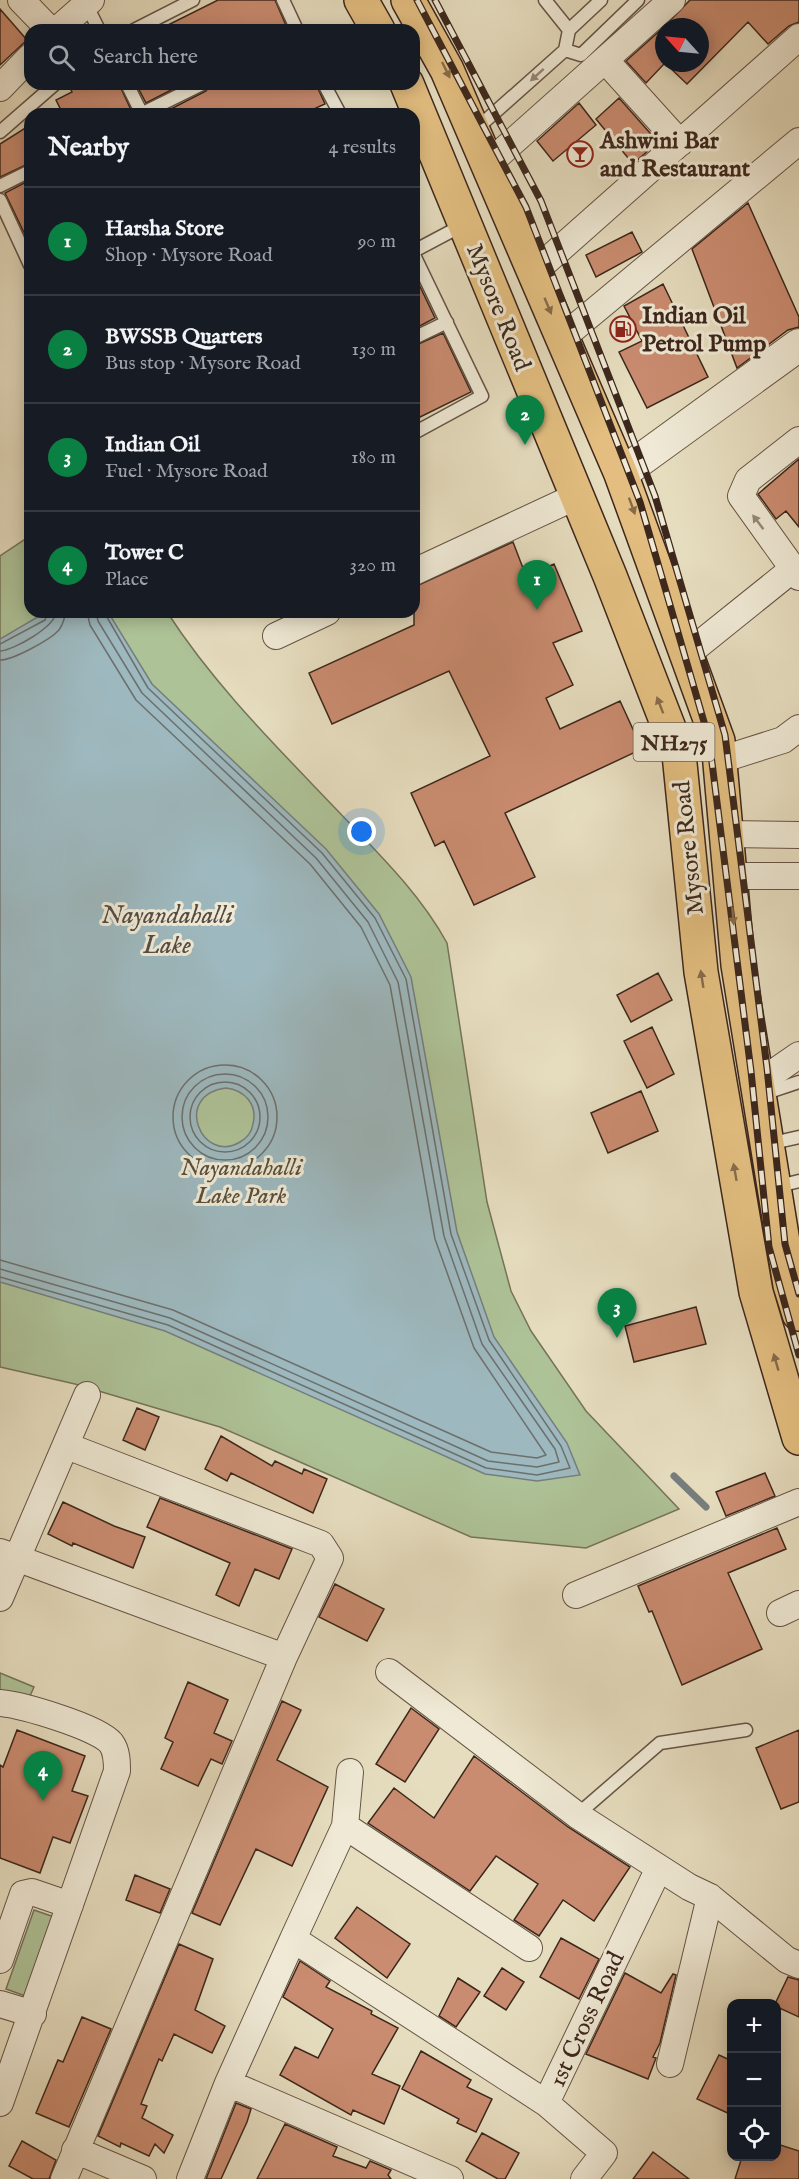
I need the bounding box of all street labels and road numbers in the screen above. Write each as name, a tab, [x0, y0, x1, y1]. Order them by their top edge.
street label: Mysore Road	[458, 239, 537, 376]
road number: NH275	[634, 723, 714, 761]
street label: Mysore Road	[667, 779, 712, 916]
street label: 1st Cross Road	[542, 1947, 632, 2092]

